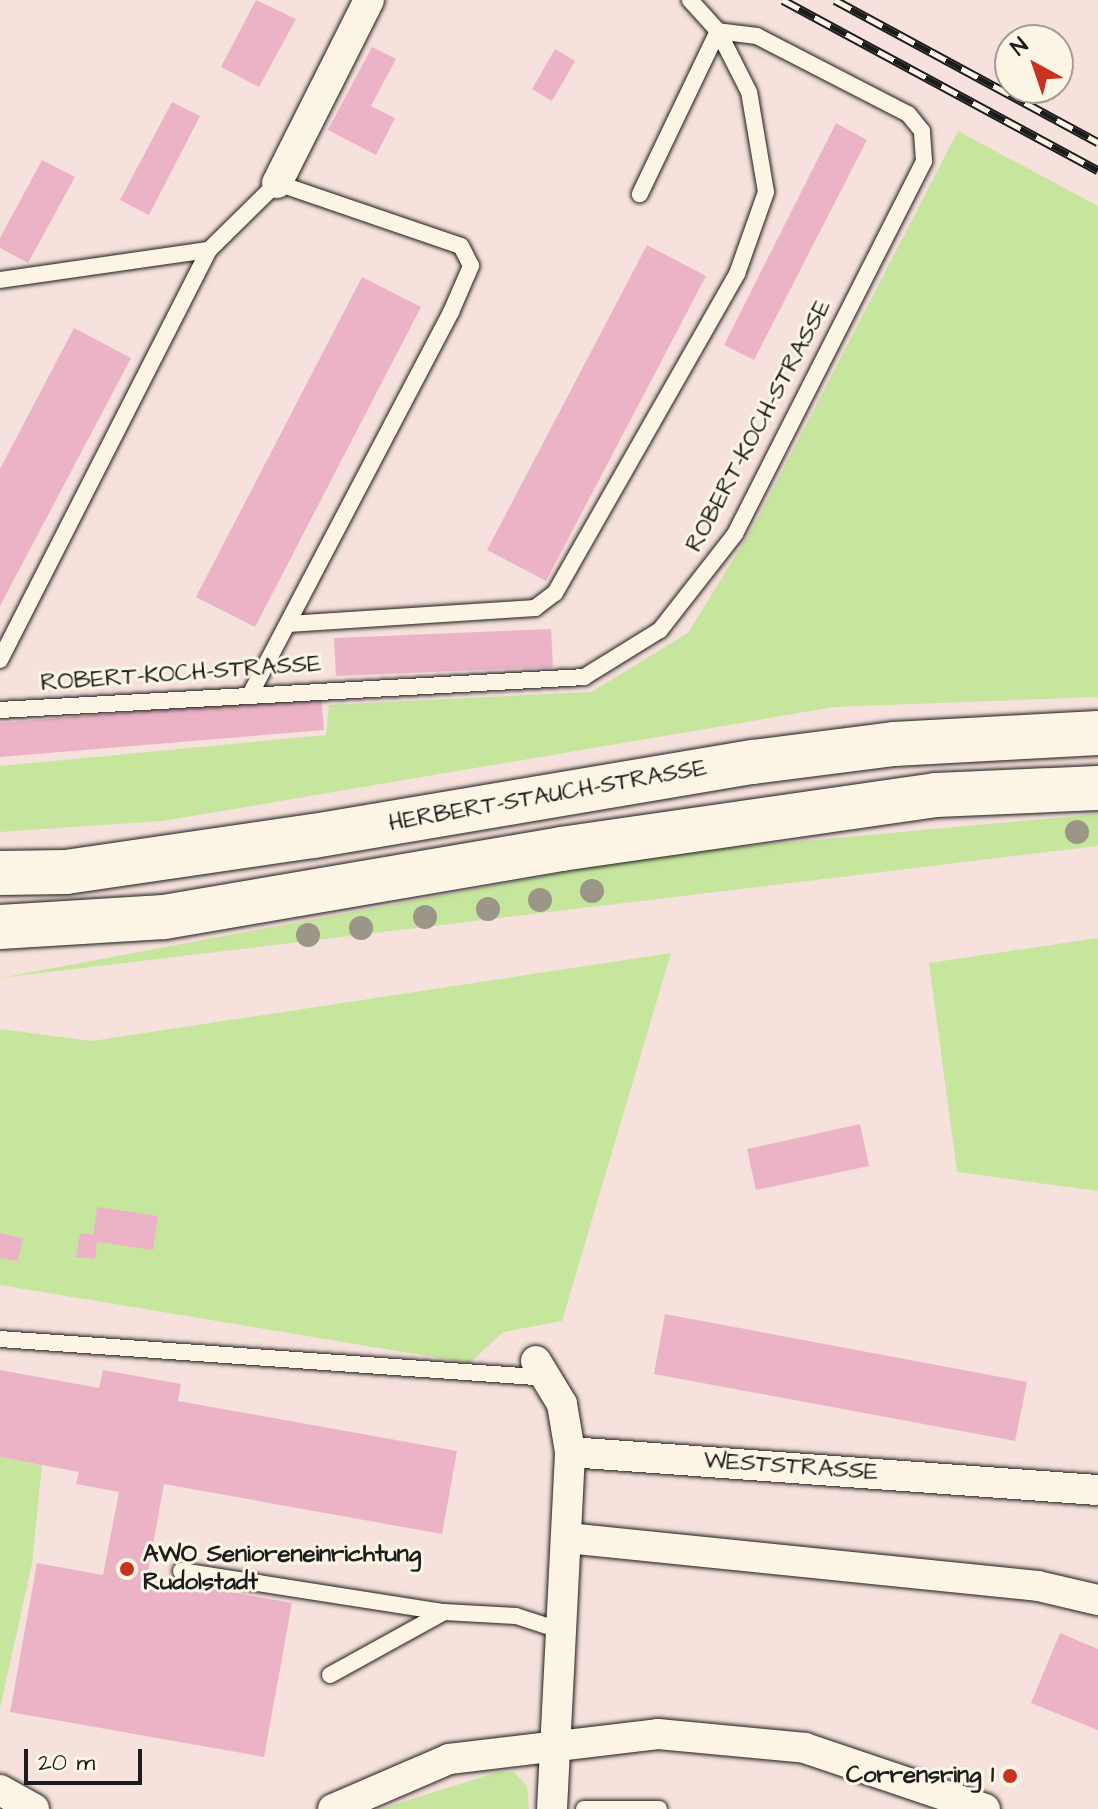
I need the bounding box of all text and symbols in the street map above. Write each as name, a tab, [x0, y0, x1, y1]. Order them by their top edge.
north arrow	[994, 24, 1074, 104]
text: N	[1004, 30, 1035, 63]
street label: ROBERT-KOCH-STRASSE	[680, 295, 838, 557]
street label: ROBERT-KOCH-STRASSE	[40, 650, 322, 698]
street label: HERBERT-STAUCH-STRASSE	[387, 754, 709, 838]
street label: WESTSTRASSE	[703, 1447, 879, 1487]
place label: AWO Senioreneinrichtung Rudolstadt	[143, 1541, 421, 1597]
marker: AWO Senioreneinrichtung Rudolstadt	[118, 1560, 136, 1578]
scale bar	[28, 1733, 146, 1783]
text: 20 m	[38, 1746, 95, 1780]
place label: Corrensring 1	[846, 1762, 994, 1790]
marker: Corrensring 1	[1001, 1767, 1019, 1785]

